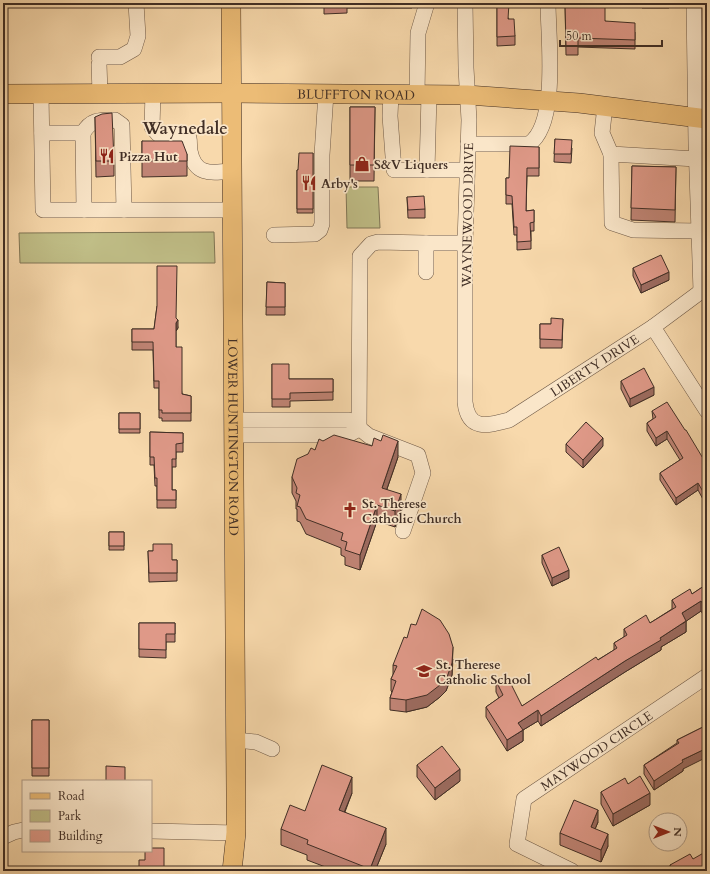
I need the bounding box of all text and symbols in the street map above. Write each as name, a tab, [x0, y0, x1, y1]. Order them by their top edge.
scale bar	[560, 22, 662, 48]
text: 50 m	[566, 28, 593, 44]
street label: BLUFFTON ROAD	[297, 86, 415, 105]
district label: Waynedale	[141, 117, 228, 140]
street label: WAYNEWOOD DRIVE	[458, 142, 478, 289]
restaurant icon: Pizza Hut	[98, 147, 116, 165]
place label: Pizza Hut	[119, 148, 178, 166]
shop icon: S&V Liquers	[353, 155, 371, 173]
place label: S&V Liquers	[374, 156, 448, 174]
restaurant icon: Arby's	[300, 174, 318, 192]
place label: Arby's	[321, 175, 358, 193]
street label: LIBERTY DRIVE	[547, 330, 643, 401]
street label: LOWER HUNTINGTON ROAD	[223, 338, 242, 536]
place label: St. Therese Catholic Church	[362, 495, 462, 528]
church icon: St. Therese Catholic Church	[341, 501, 359, 519]
place label: St. Therese Catholic School	[436, 656, 531, 689]
school or university icon: St. Therese Catholic School	[415, 662, 433, 680]
street label: MAYWOOD CIRCLE	[537, 707, 656, 795]
legend	[22, 780, 152, 852]
text: Road	[58, 788, 85, 804]
text: Park	[58, 808, 82, 824]
north arrow	[648, 812, 688, 852]
text: N	[670, 827, 685, 837]
text: Building	[58, 828, 103, 844]

